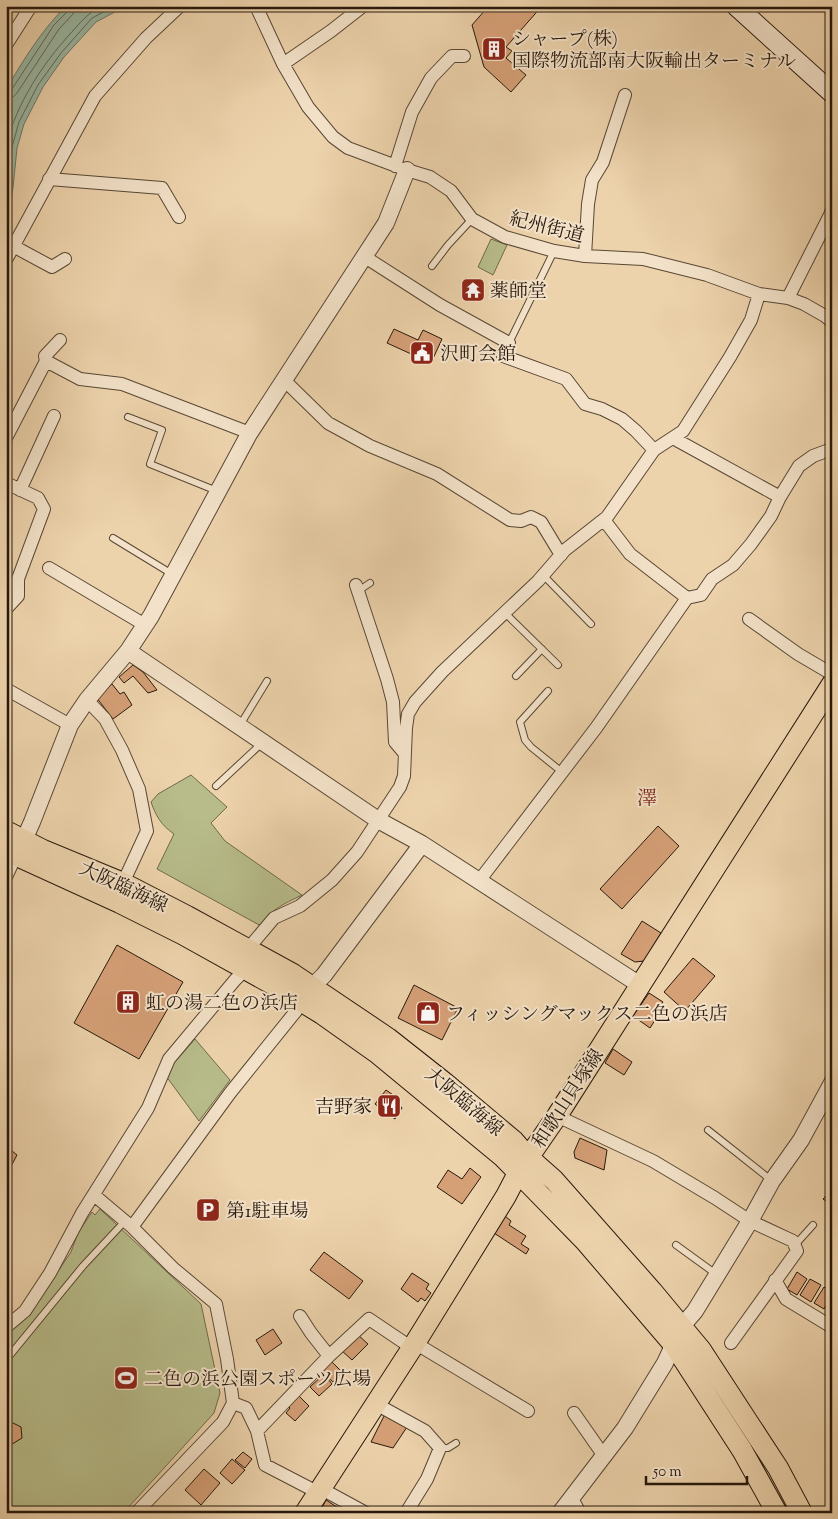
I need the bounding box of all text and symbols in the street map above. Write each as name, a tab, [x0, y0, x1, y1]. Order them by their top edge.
place label: シャープ(株) 国際物流部南大阪輸出ターミナル	[512, 27, 796, 76]
building icon: シャープ(株) 国際物流部南大阪輸出ターミナル	[481, 36, 507, 62]
street label: 紀州街道	[506, 206, 587, 251]
temple icon: 薬師堂	[460, 277, 486, 303]
place label: 薬師堂	[490, 279, 547, 306]
public building icon: 沢町会館	[409, 340, 435, 366]
place label: 沢町会館	[440, 342, 516, 369]
district label: 澤	[637, 786, 657, 815]
street label: 大阪臨海線	[74, 856, 172, 921]
building icon: 虹の湯二色の浜店	[115, 989, 141, 1015]
place label: 虹の湯二色の浜店	[146, 991, 298, 1018]
shop icon: フィッシングマックス二色の浜店	[415, 1000, 441, 1026]
place label: フィッシングマックス二色の浜店	[446, 1002, 728, 1029]
street label: 和歌山貝塚線	[527, 1044, 611, 1155]
street label: 大阪臨海線	[418, 1062, 508, 1144]
restaurant icon: 吉野家	[376, 1093, 402, 1119]
place label: 吉野家	[315, 1095, 372, 1122]
parking icon: 第1駐車場	[195, 1197, 221, 1223]
place label: 第1駐車場	[226, 1199, 308, 1226]
sports icon: 二色の浜公園スポーツ広場	[113, 1365, 139, 1391]
place label: 二色の浜公園スポーツ広場	[144, 1367, 371, 1394]
scale bar	[646, 1454, 747, 1486]
text: 50 m	[652, 1462, 682, 1483]

